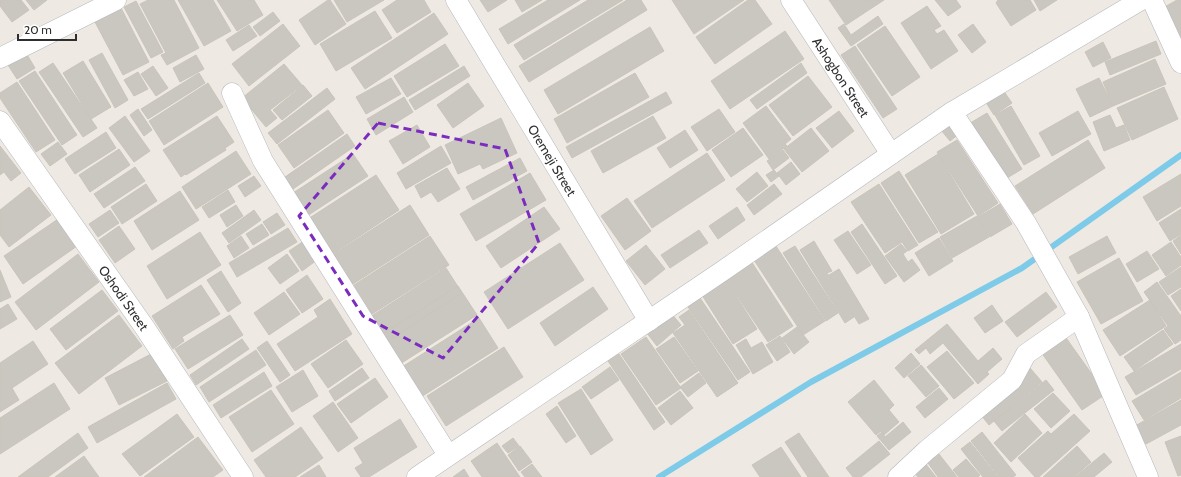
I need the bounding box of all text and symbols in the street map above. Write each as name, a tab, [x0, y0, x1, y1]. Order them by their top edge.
scale bar	[18, 16, 76, 42]
text: 20 m	[24, 22, 52, 37]
street label: Ashogbon Street	[809, 34, 873, 121]
street label: Oremeji Street	[525, 122, 580, 199]
street label: Oshodi Street	[96, 262, 153, 334]

